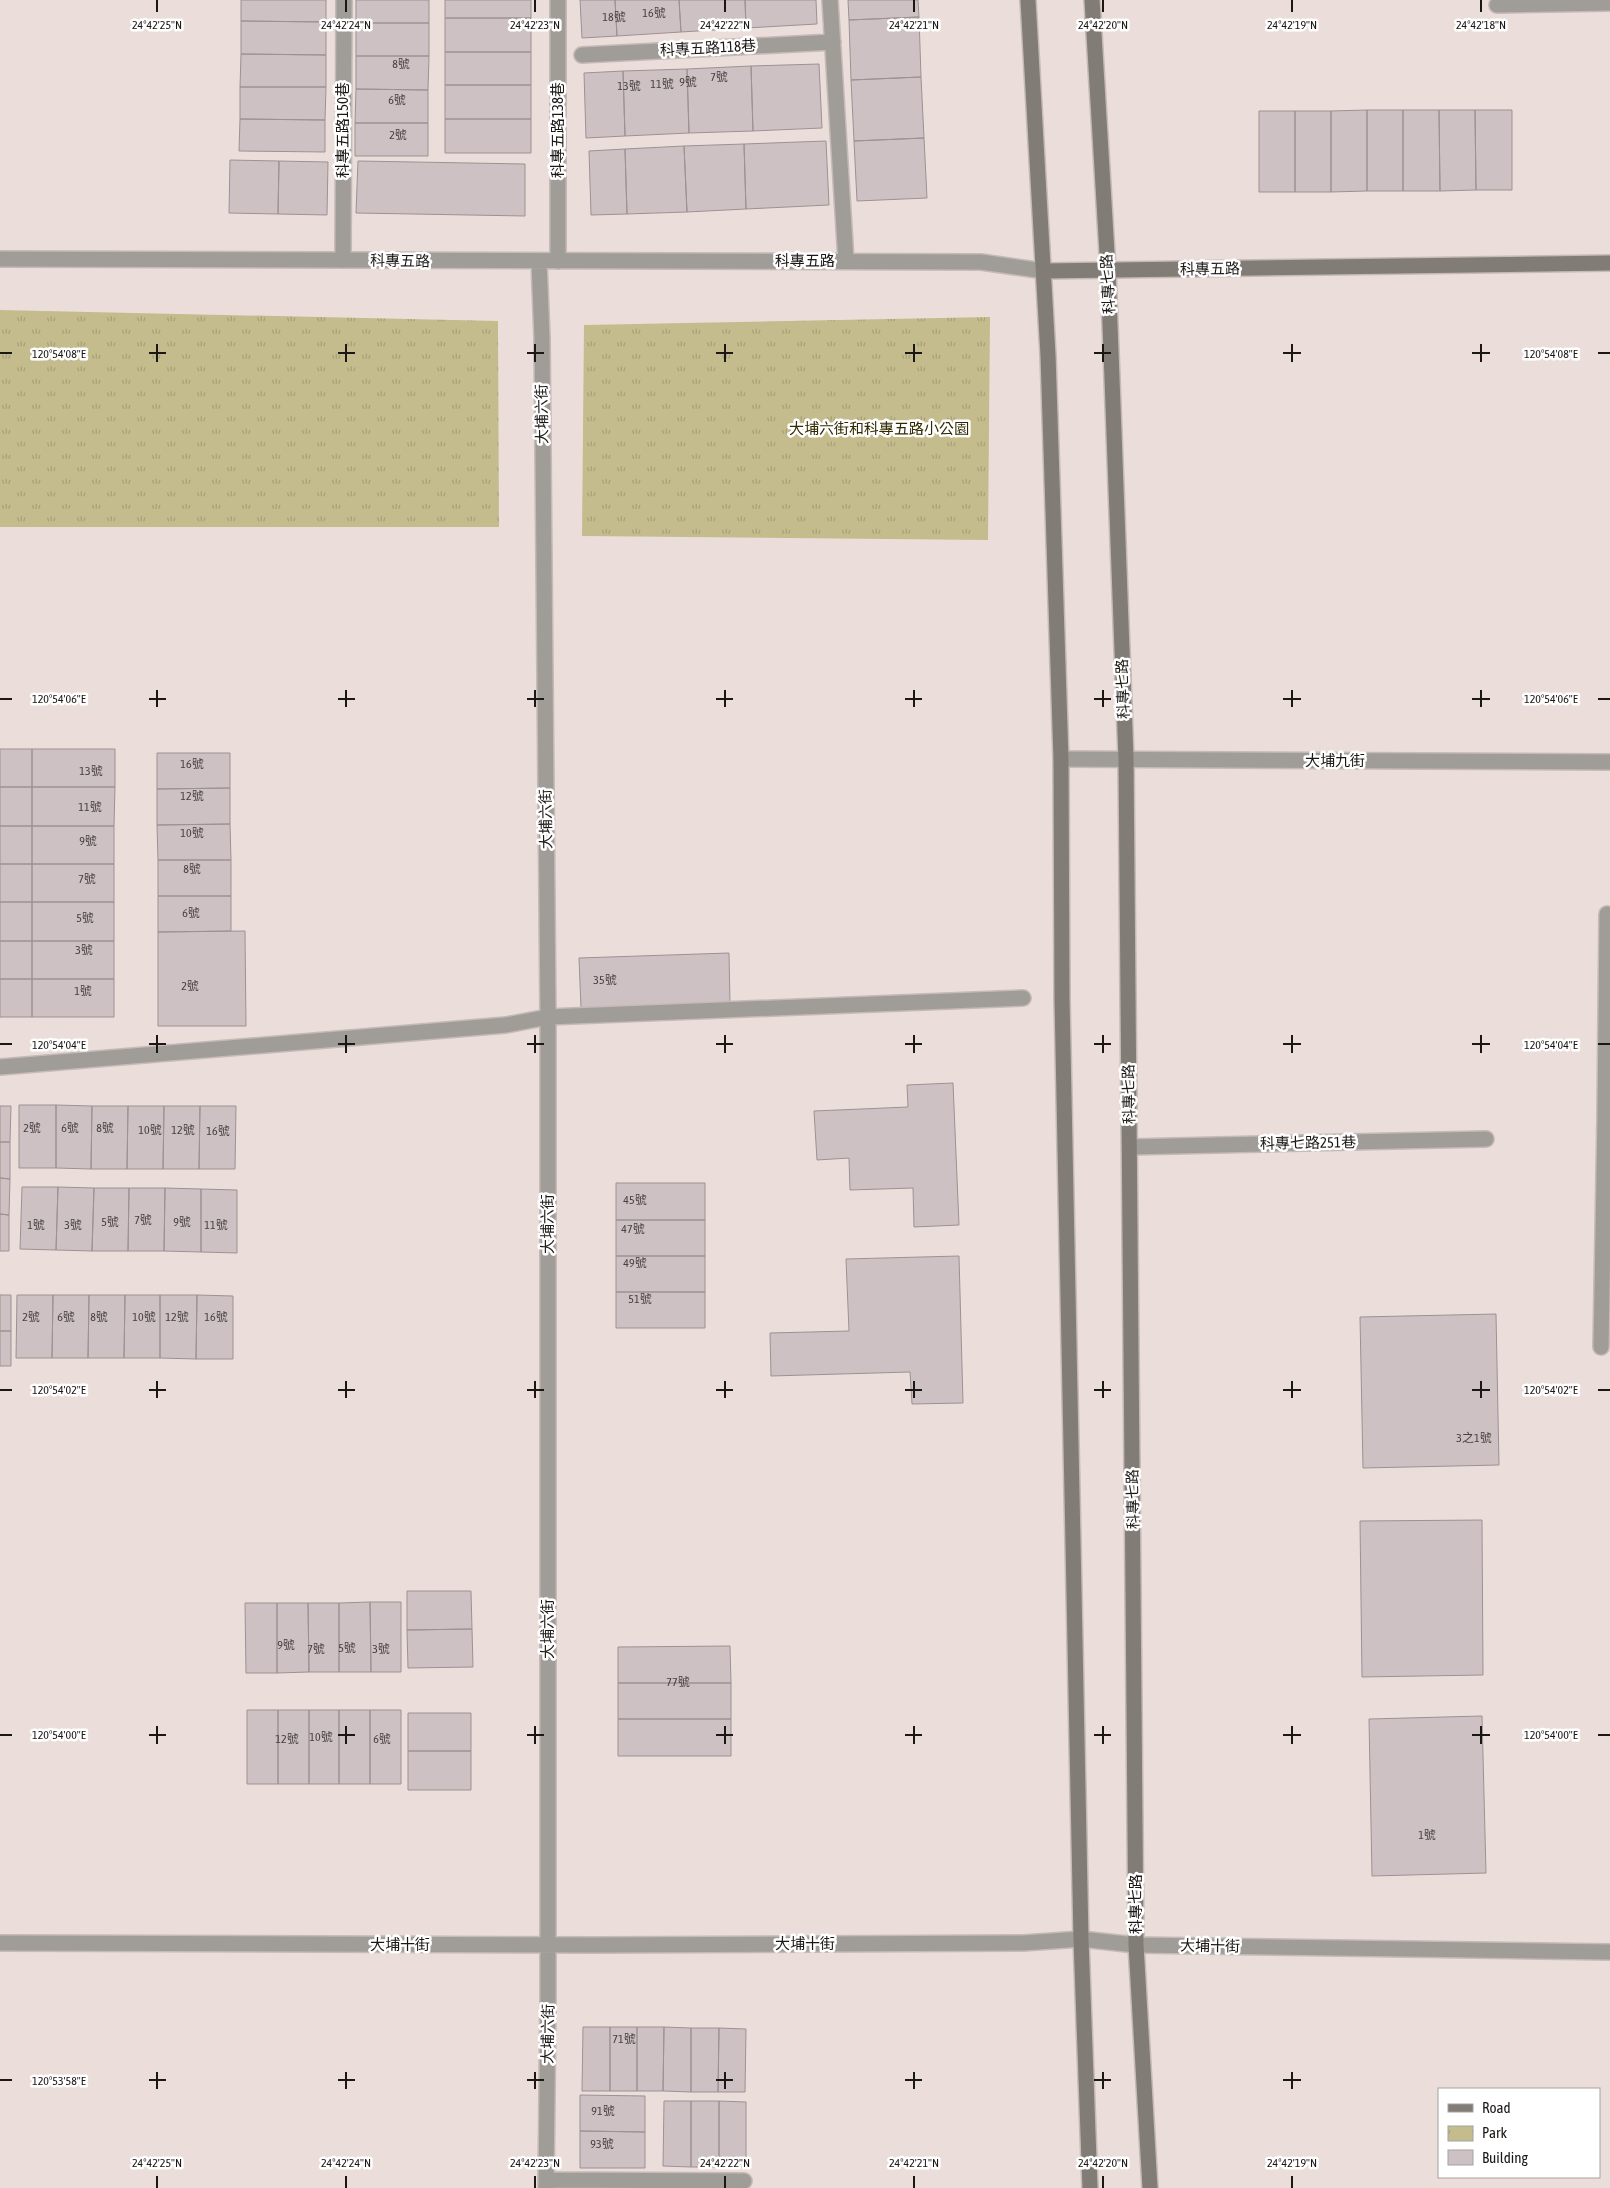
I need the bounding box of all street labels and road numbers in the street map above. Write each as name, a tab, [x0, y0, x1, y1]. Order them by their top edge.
street label: 科專五路118巷	[660, 36, 756, 59]
street label: 科專五路150巷	[334, 82, 351, 178]
street label: 科專五路138巷	[549, 82, 566, 178]
street label: 科專五路	[370, 251, 430, 270]
street label: 科專五路	[775, 252, 835, 269]
street label: 科專七路	[1097, 254, 1118, 314]
street label: 科專五路	[1180, 259, 1240, 278]
street label: 大埔六街	[532, 384, 551, 444]
street label: 科專七路	[1113, 659, 1132, 719]
street label: 大埔九街	[1305, 752, 1365, 769]
street label: 大埔六街	[536, 789, 555, 849]
street label: 科專七路	[1119, 1064, 1138, 1124]
street label: 科專七路251巷	[1260, 1133, 1356, 1152]
street label: 大埔六街	[539, 1194, 556, 1254]
street label: 科專七路	[1123, 1469, 1142, 1529]
street label: 大埔六街	[539, 1599, 556, 1659]
street label: 科專七路	[1127, 1874, 1144, 1934]
street label: 大埔十街	[775, 1935, 835, 1952]
street label: 大埔十街	[370, 1936, 430, 1953]
street label: 大埔十街	[1180, 1936, 1240, 1955]
street label: 大埔六街	[538, 2004, 557, 2064]

